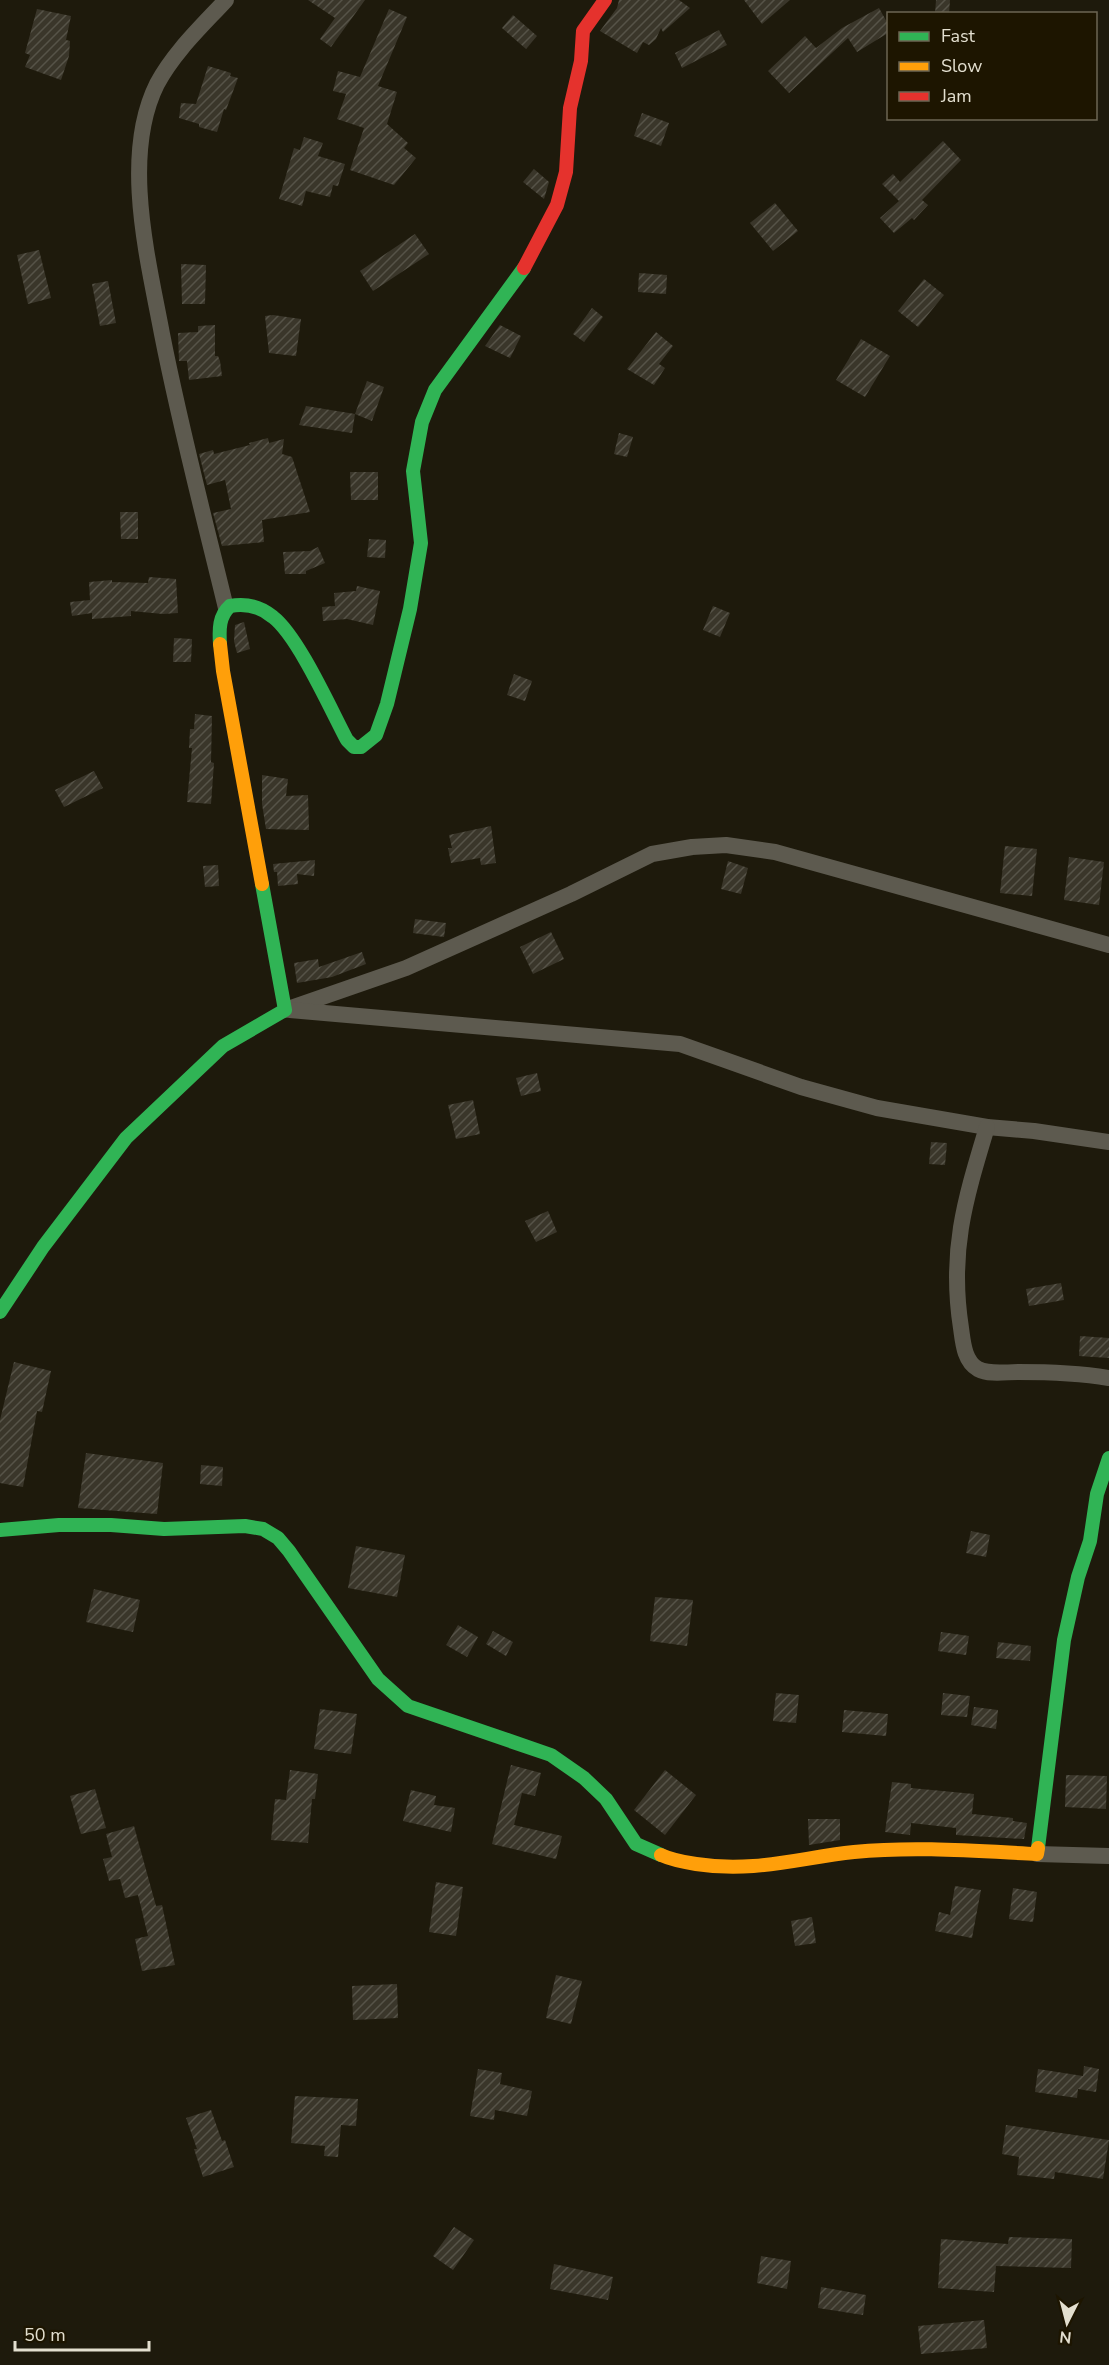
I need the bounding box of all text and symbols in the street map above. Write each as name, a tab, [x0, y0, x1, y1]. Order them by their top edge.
legend	[887, 12, 1097, 120]
text: Fast	[941, 24, 976, 48]
text: Slow	[941, 54, 982, 78]
text: Jam	[940, 84, 972, 108]
north arrow	[1037, 2293, 1097, 2353]
scale bar	[15, 2314, 148, 2352]
text: 50 m	[24, 2323, 66, 2347]
text: N	[1058, 2325, 1073, 2348]

